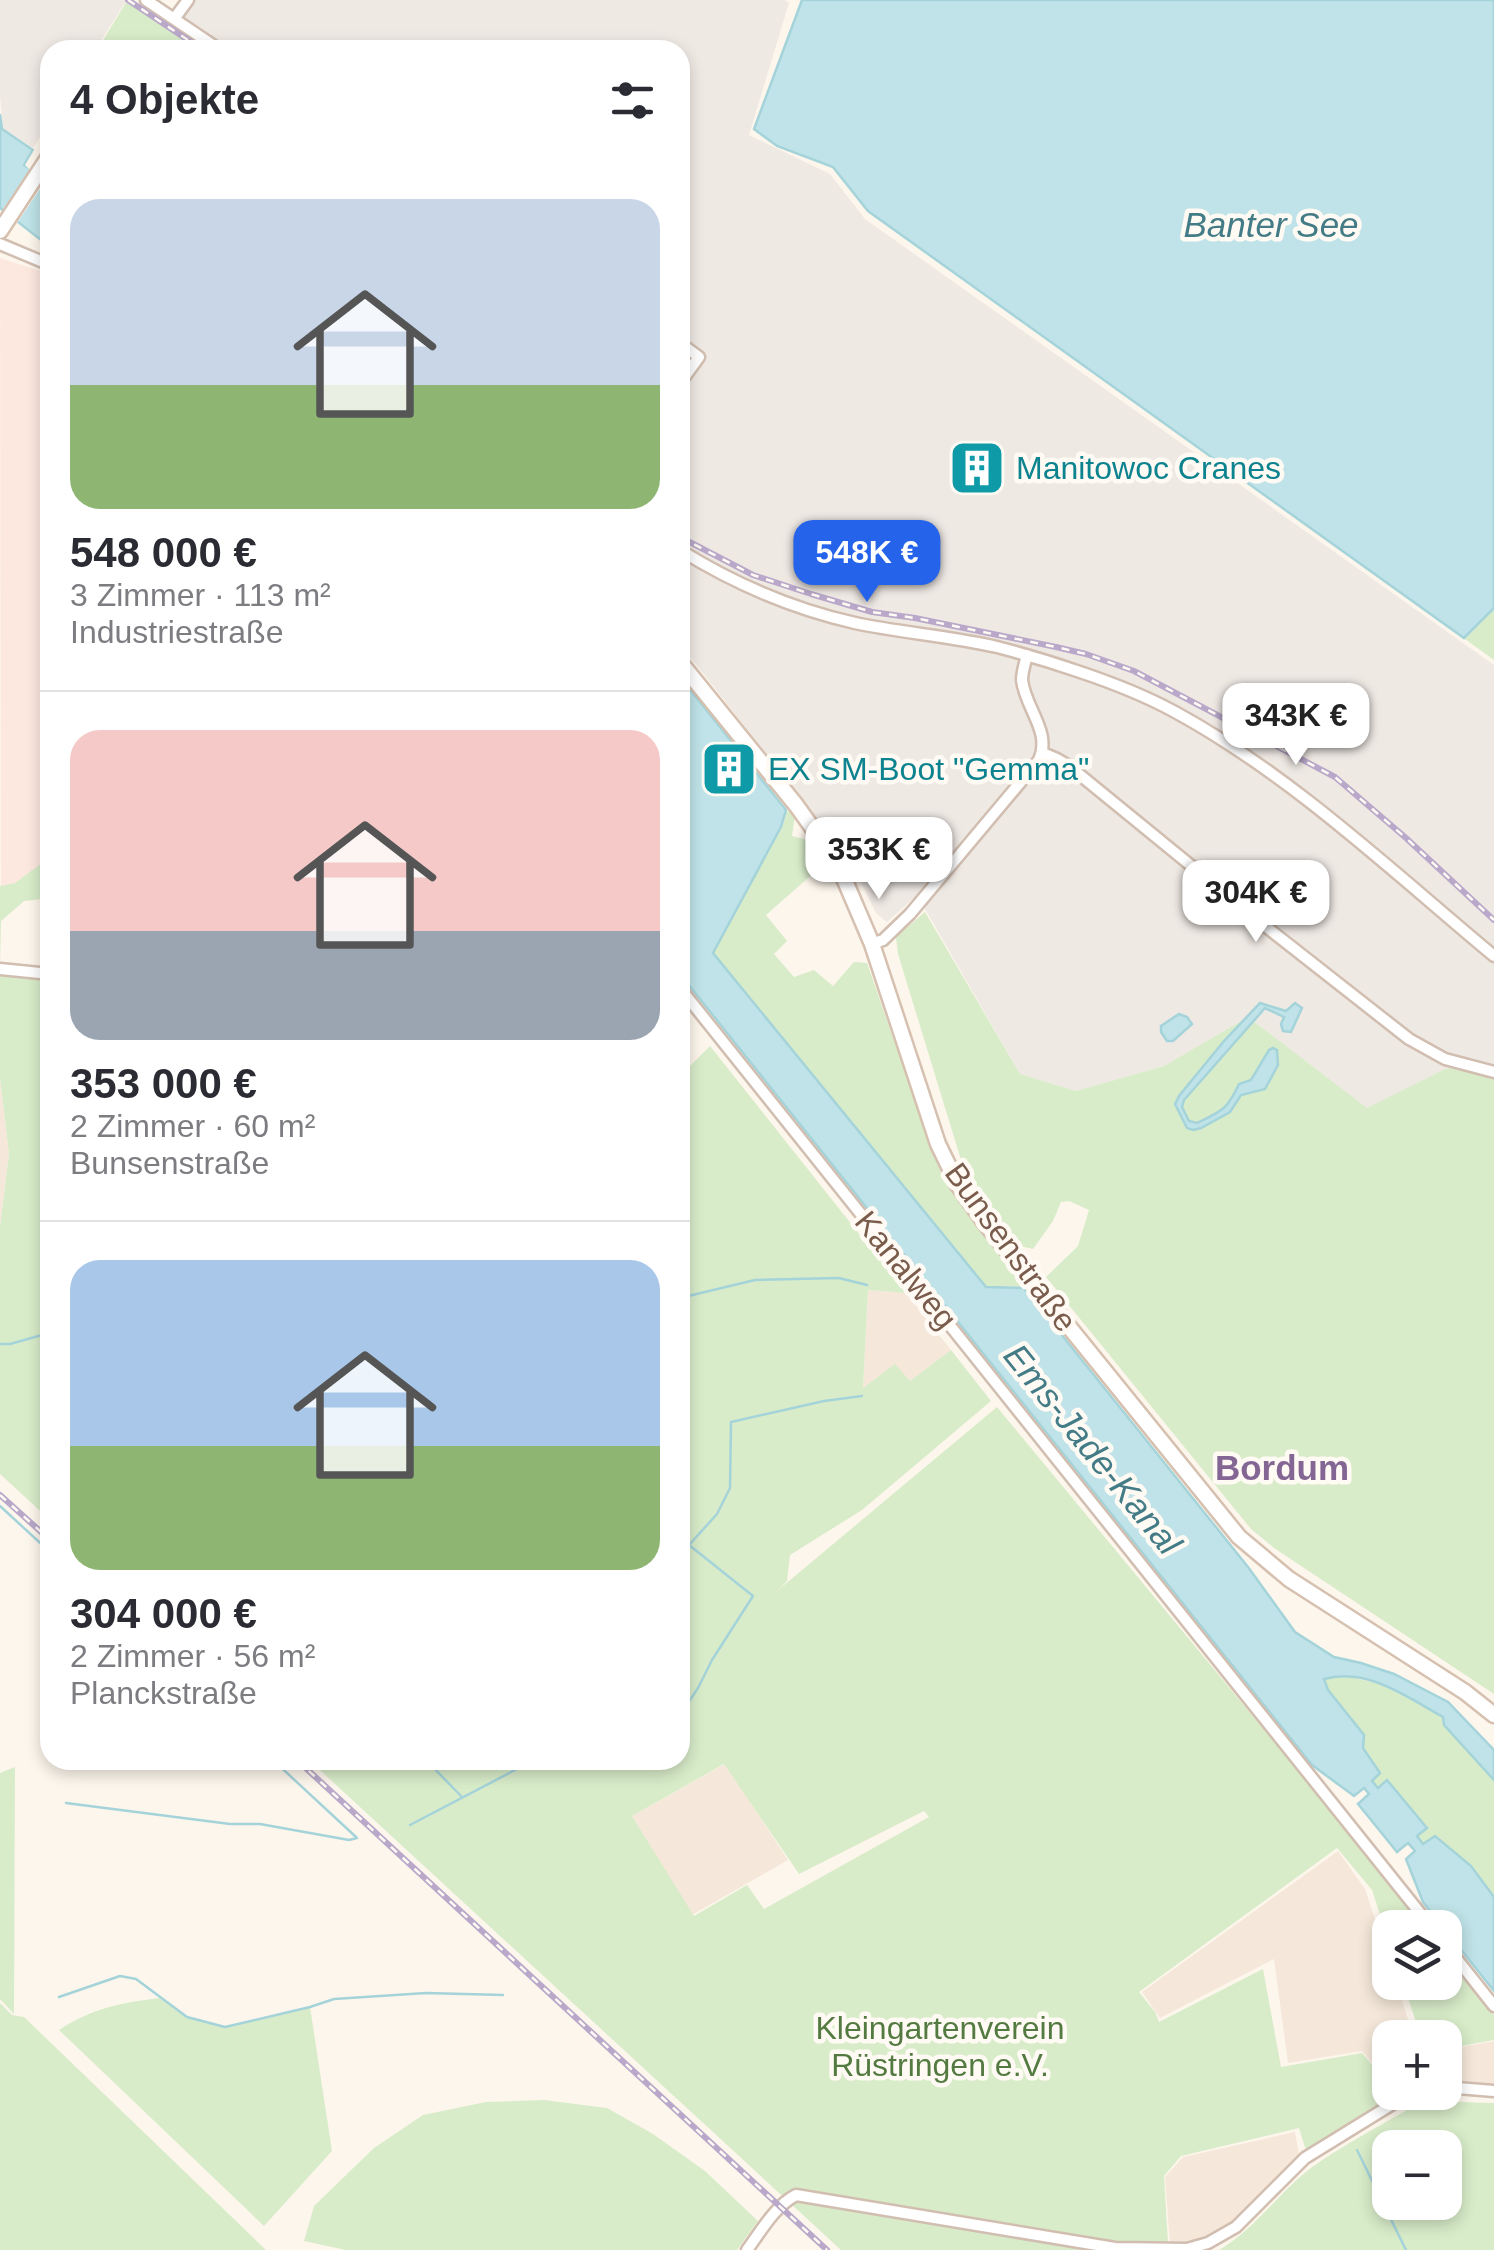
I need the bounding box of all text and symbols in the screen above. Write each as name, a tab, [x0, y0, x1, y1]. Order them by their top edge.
icon: filters	[605, 73, 660, 128]
text: 4 Objekte	[70, 76, 259, 123]
water label: Banter See	[1183, 205, 1359, 244]
icon: home	[275, 264, 455, 444]
building icon: Manitowoc Cranes	[947, 438, 1007, 498]
place label: Manitowoc Cranes	[1016, 450, 1281, 486]
pin: 548K €	[786, 520, 948, 605]
text: 548 000 €	[70, 529, 257, 576]
text: 548K €	[815, 534, 919, 570]
text: 3 Zimmer · 113 m²	[70, 577, 331, 613]
text: Industriestraße	[70, 614, 283, 650]
pin: 343K €	[1215, 683, 1377, 768]
text: 343K €	[1244, 697, 1348, 733]
building icon: EX SM-Boot "Gemma"	[699, 739, 759, 799]
place label: EX SM-Boot "Gemma"	[768, 751, 1089, 787]
icon: home	[275, 795, 455, 975]
pin: 353K €	[798, 817, 960, 902]
text: 353K €	[827, 831, 931, 867]
pin: 304K €	[1175, 860, 1337, 945]
text: 304K €	[1204, 874, 1308, 910]
text: 353 000 €	[70, 1060, 257, 1107]
text: 2 Zimmer · 60 m²	[70, 1108, 315, 1144]
text: Bunsenstraße	[70, 1145, 269, 1181]
street label: Bunsenstraße	[938, 1156, 1084, 1338]
street label: Kanalweg	[848, 1204, 964, 1336]
icon: home	[275, 1325, 455, 1505]
water label: Ems-Jade-Kanal	[996, 1336, 1190, 1563]
district label: Bordum	[1215, 1448, 1349, 1487]
text: 304 000 €	[70, 1590, 257, 1637]
text: 2 Zimmer · 56 m²	[70, 1638, 315, 1674]
text: Planckstraße	[70, 1675, 257, 1711]
map controls	[1372, 1910, 1462, 2220]
button: layers	[1372, 1910, 1462, 2000]
park label: Kleingartenverein Rüstringen e.V.	[815, 2010, 1065, 2083]
button: +	[1372, 2020, 1462, 2110]
button: −	[1372, 2130, 1462, 2220]

